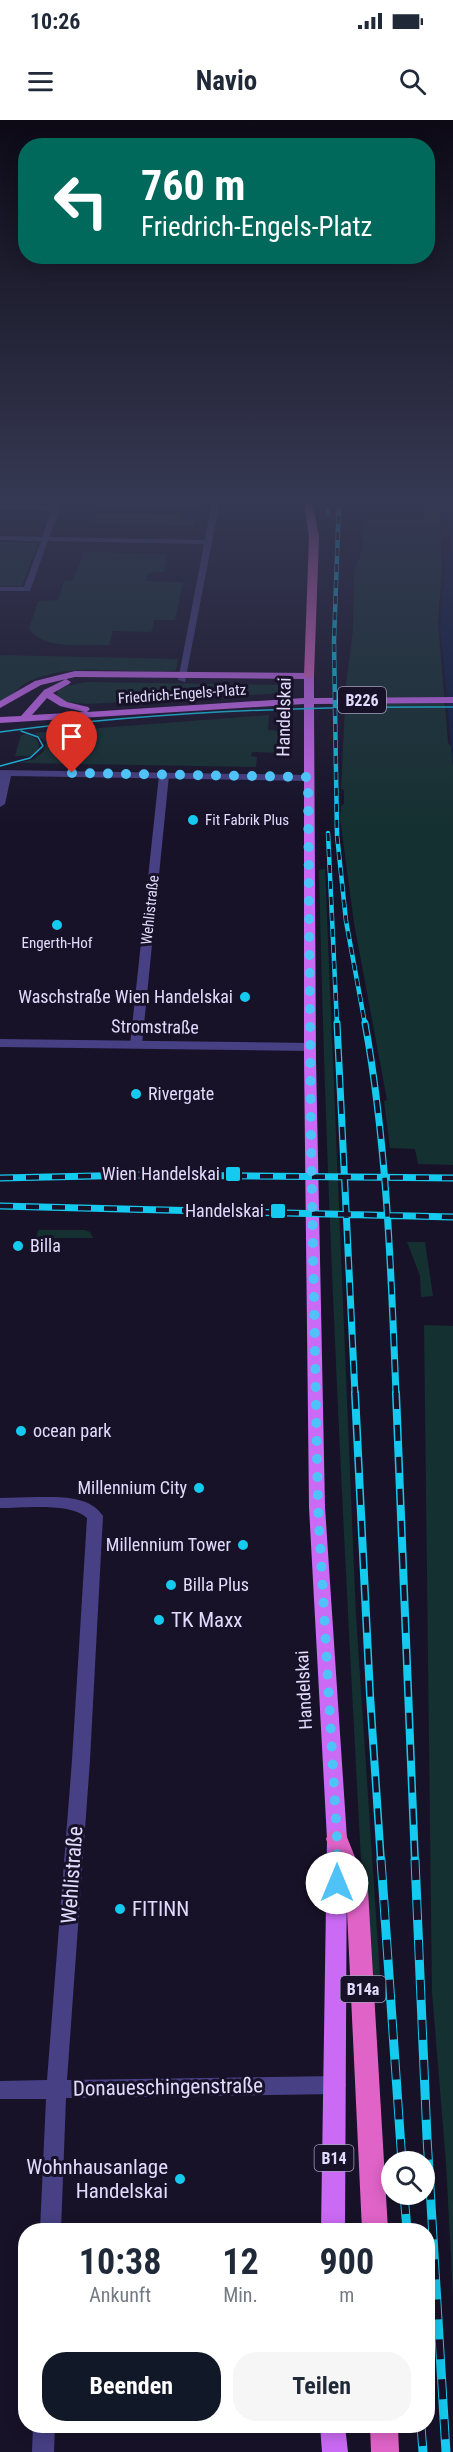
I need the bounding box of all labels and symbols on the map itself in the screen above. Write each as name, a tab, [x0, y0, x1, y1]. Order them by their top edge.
street label: Handelskai	[272, 677, 295, 757]
street label: Friedrich-Engels-Platz	[117, 681, 247, 707]
road number: B226	[338, 687, 386, 713]
pin	[46, 711, 97, 773]
place label: Fit Fabrik Plus	[205, 811, 289, 829]
marker: Fit Fabrik Plus	[186, 813, 200, 827]
street label: Wehlistraße	[137, 874, 163, 946]
marker: Engerth-Hof	[50, 918, 64, 932]
place label: Engerth-Hof	[21, 934, 93, 952]
place label: Waschstraße Wien Handelskai	[18, 986, 233, 1007]
marker: Waschstraße Wien Handelskai	[238, 990, 252, 1004]
street label: Stromstraße	[111, 1015, 199, 1038]
place label: Rivergate	[148, 1083, 214, 1104]
marker: Rivergate	[129, 1087, 143, 1101]
place label: Wien Handelskai	[102, 1163, 220, 1184]
marker: Wien Handelskai	[224, 1165, 242, 1183]
place label: Handelskai	[185, 1200, 264, 1221]
marker: Handelskai	[269, 1202, 287, 1220]
place label: Billa	[30, 1235, 61, 1256]
marker: Billa	[11, 1239, 25, 1253]
place label: ocean park	[33, 1420, 111, 1441]
marker: ocean park	[14, 1424, 28, 1438]
place label: Millennium City	[77, 1477, 187, 1498]
marker: Millennium City	[192, 1481, 206, 1495]
place label: Millennium Tower	[106, 1534, 232, 1555]
marker: Millennium Tower	[236, 1538, 250, 1552]
place label: Billa Plus	[183, 1574, 249, 1595]
marker: Billa Plus	[164, 1578, 178, 1592]
place label: TK Maxx	[171, 1608, 243, 1632]
marker: TK Maxx	[152, 1613, 166, 1627]
street label: Handelskai	[291, 1650, 316, 1730]
street label: Wehlistraße	[57, 1825, 87, 1925]
position arrow	[305, 1851, 369, 1915]
place label: FITINN	[132, 1897, 189, 1921]
marker: FITINN	[113, 1902, 127, 1916]
road number: B14a	[340, 1976, 386, 2002]
street label: Donaueschingenstraße	[73, 2073, 263, 2101]
road number: B14	[314, 2145, 354, 2171]
place label: Wohnhausanlage Handelskai	[26, 2155, 168, 2203]
marker: Wohnhausanlage Handelskai	[173, 2172, 187, 2186]

